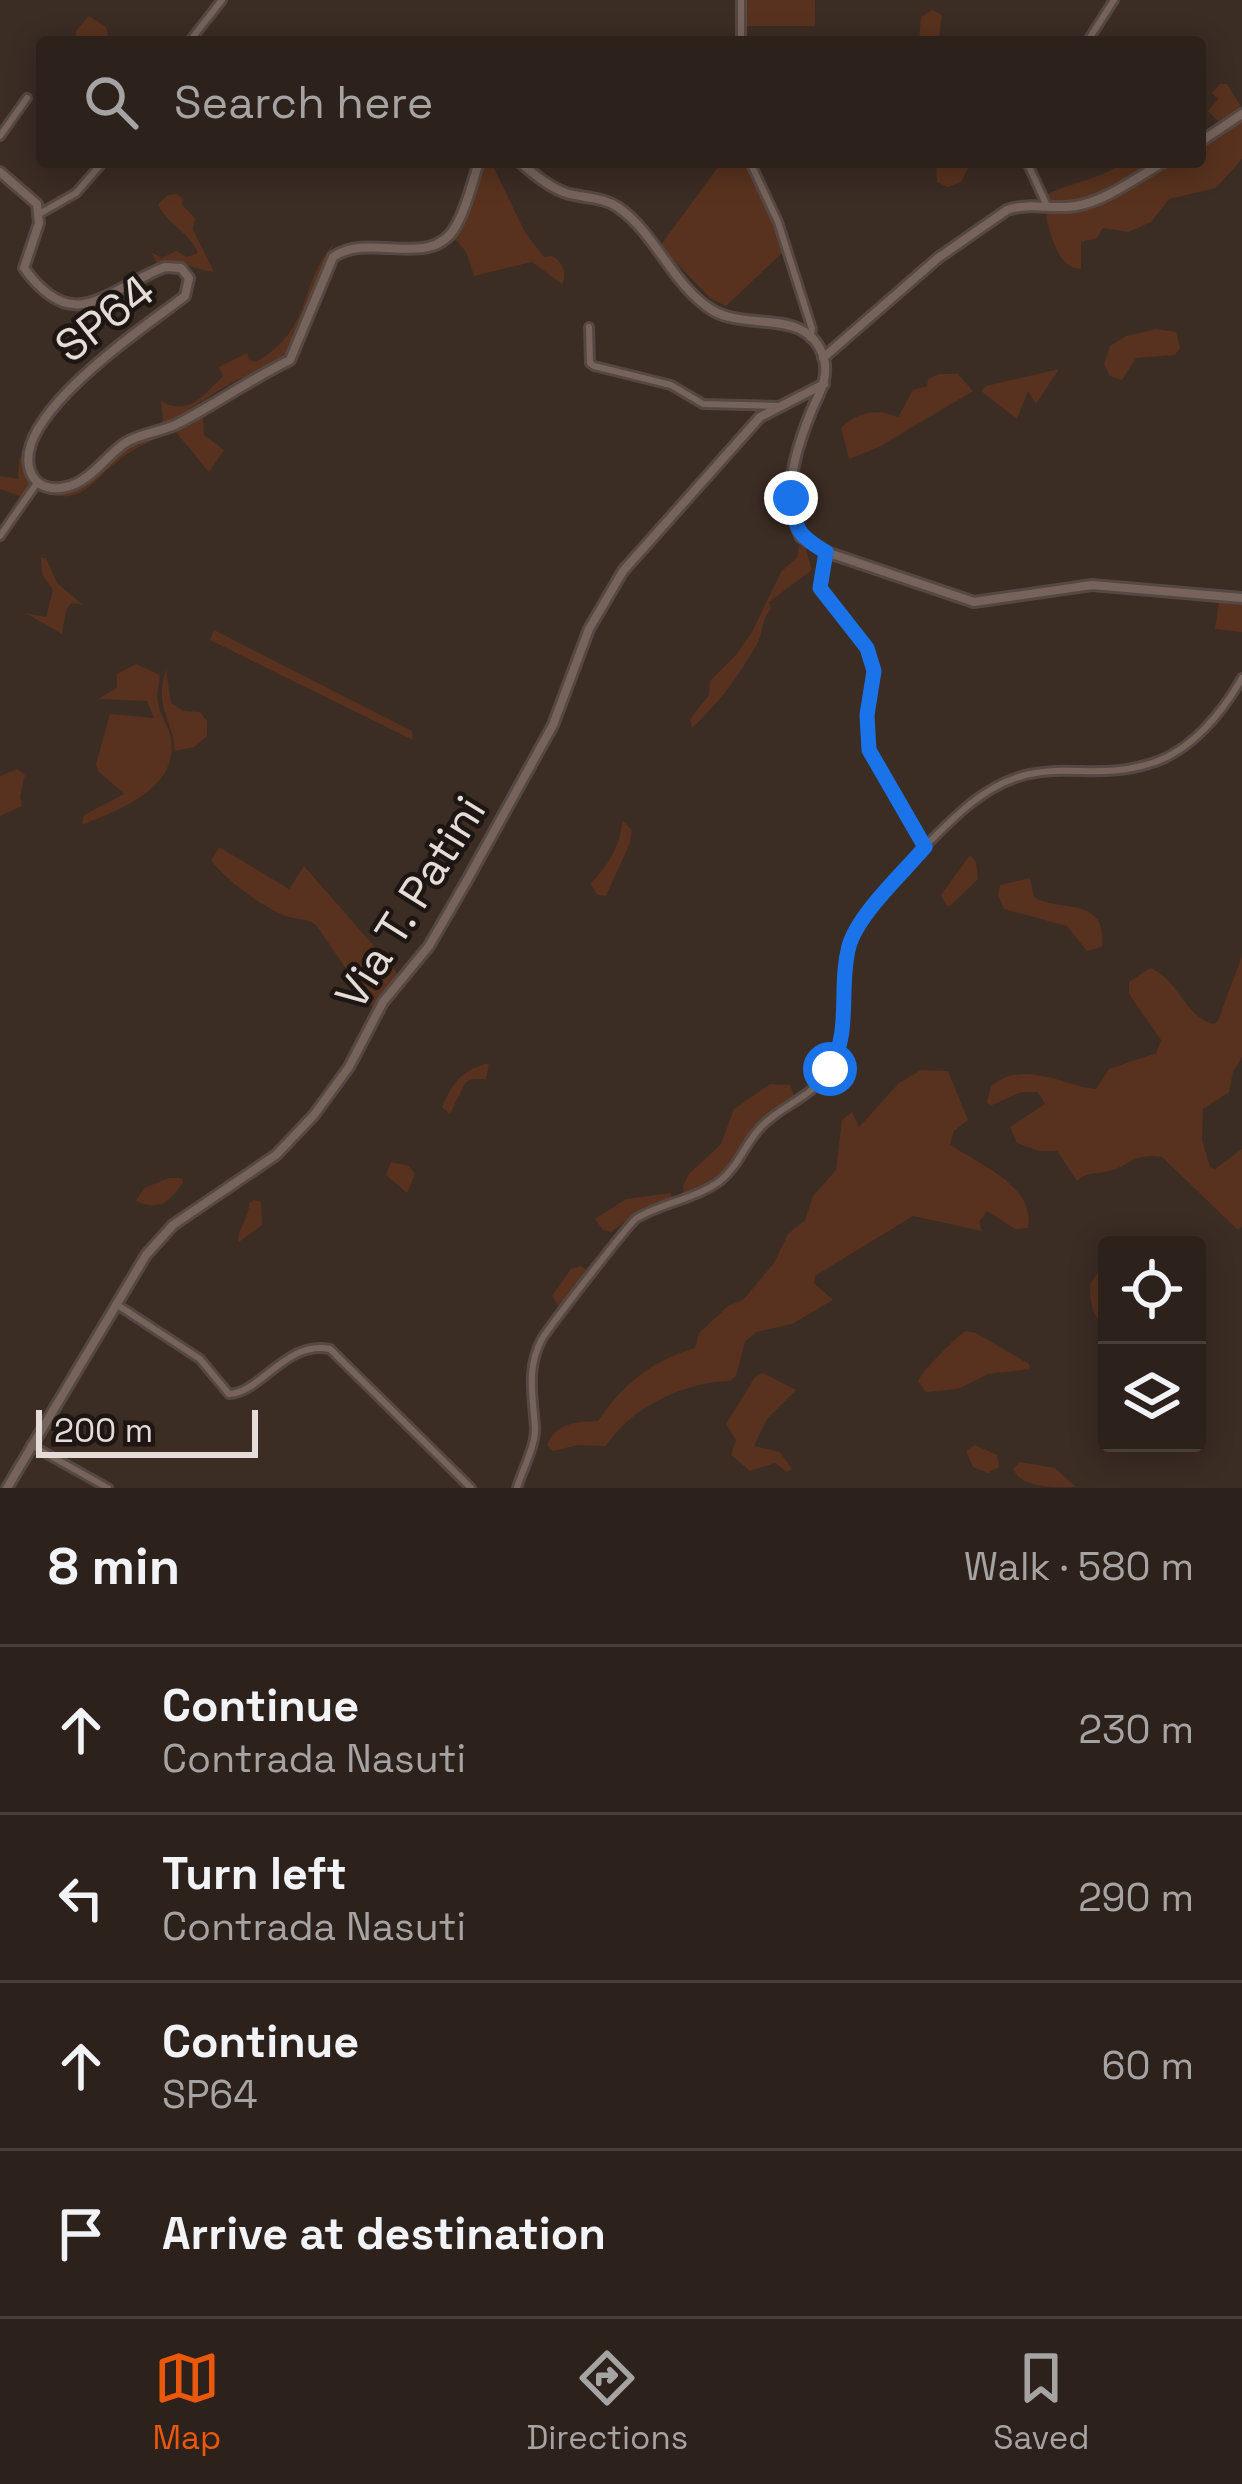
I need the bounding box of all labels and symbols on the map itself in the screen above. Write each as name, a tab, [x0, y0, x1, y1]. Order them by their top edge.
street label: SP64	[43, 262, 165, 375]
route end	[764, 471, 818, 525]
street label: Via T. Patini	[323, 785, 498, 1019]
route start	[803, 1042, 857, 1096]
scale bar	[36, 1404, 258, 1457]

